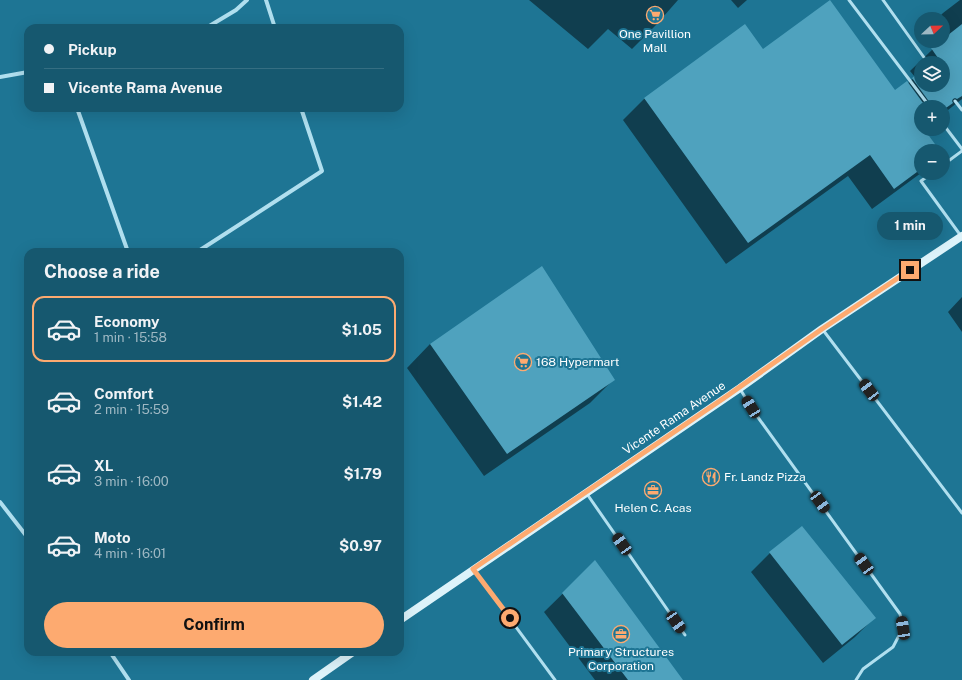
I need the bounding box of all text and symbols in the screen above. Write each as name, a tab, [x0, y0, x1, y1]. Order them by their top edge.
supermarket icon: One Pavillion Mall	[645, 5, 665, 25]
north arrow	[914, 12, 950, 48]
map controls	[914, 12, 950, 180]
place label: One Pavillion Mall	[619, 27, 691, 55]
text: Pickup	[68, 41, 117, 58]
button: layers	[914, 56, 950, 92]
text: Vicente Rama Avenue	[68, 79, 223, 96]
button: +	[914, 100, 950, 136]
button: −	[914, 144, 950, 180]
callout: 1 min	[877, 212, 943, 240]
text: 1 min	[894, 218, 926, 233]
text: Choose a ride	[44, 261, 160, 282]
route end	[901, 261, 919, 279]
icon: car	[46, 311, 82, 347]
text: Economy	[94, 313, 159, 330]
text: $1.05	[342, 321, 382, 338]
text: 1 min · 15:58	[94, 330, 167, 345]
supermarket icon: 168 Hypermart	[513, 352, 533, 372]
place label: 168 Hypermart	[536, 355, 620, 369]
car	[857, 377, 881, 403]
street label: Vicente Rama Avenue	[620, 378, 728, 458]
icon: car	[46, 383, 82, 419]
text: Comfort	[94, 385, 154, 402]
text: $1.42	[342, 393, 382, 410]
car	[740, 394, 762, 420]
text: 2 min · 15:59	[94, 402, 169, 417]
icon: car	[46, 455, 82, 491]
text: XL	[94, 457, 113, 474]
text: $1.79	[343, 465, 382, 482]
restaurant icon: Fr. Landz Pizza	[701, 467, 721, 487]
place label: Fr. Landz Pizza	[724, 470, 806, 484]
text: 3 min · 16:00	[94, 474, 169, 489]
office icon: Helen C. Acas	[643, 480, 663, 500]
car	[808, 489, 832, 515]
place label: Helen C. Acas	[614, 501, 692, 515]
icon: car	[46, 527, 82, 563]
text: Moto	[94, 529, 131, 546]
car	[610, 531, 634, 557]
text: $0.97	[339, 537, 382, 554]
text: 4 min · 16:01	[94, 546, 166, 561]
car	[852, 551, 876, 577]
button: Confirm	[44, 602, 384, 648]
route start	[501, 609, 519, 627]
car	[664, 609, 688, 635]
car	[895, 615, 911, 641]
office icon: Primary Structures Corporation	[611, 624, 631, 644]
place label: Primary Structures Corporation	[568, 645, 674, 673]

